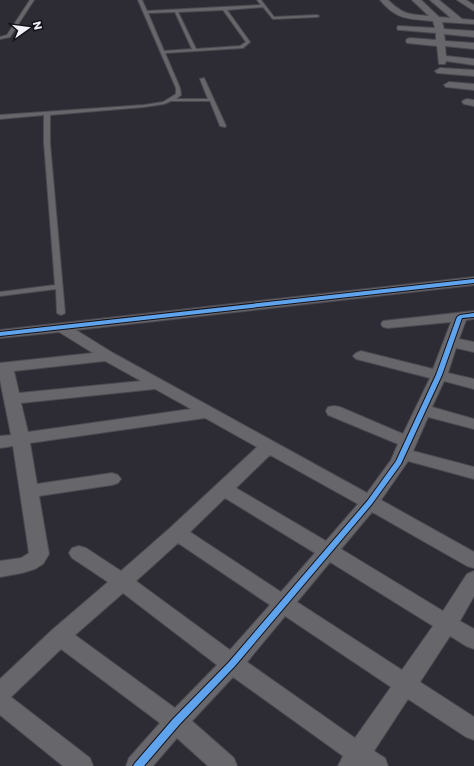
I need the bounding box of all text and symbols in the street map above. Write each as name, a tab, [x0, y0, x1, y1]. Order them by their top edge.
north arrow	[8, 8, 48, 48]
text: N	[29, 20, 46, 32]

